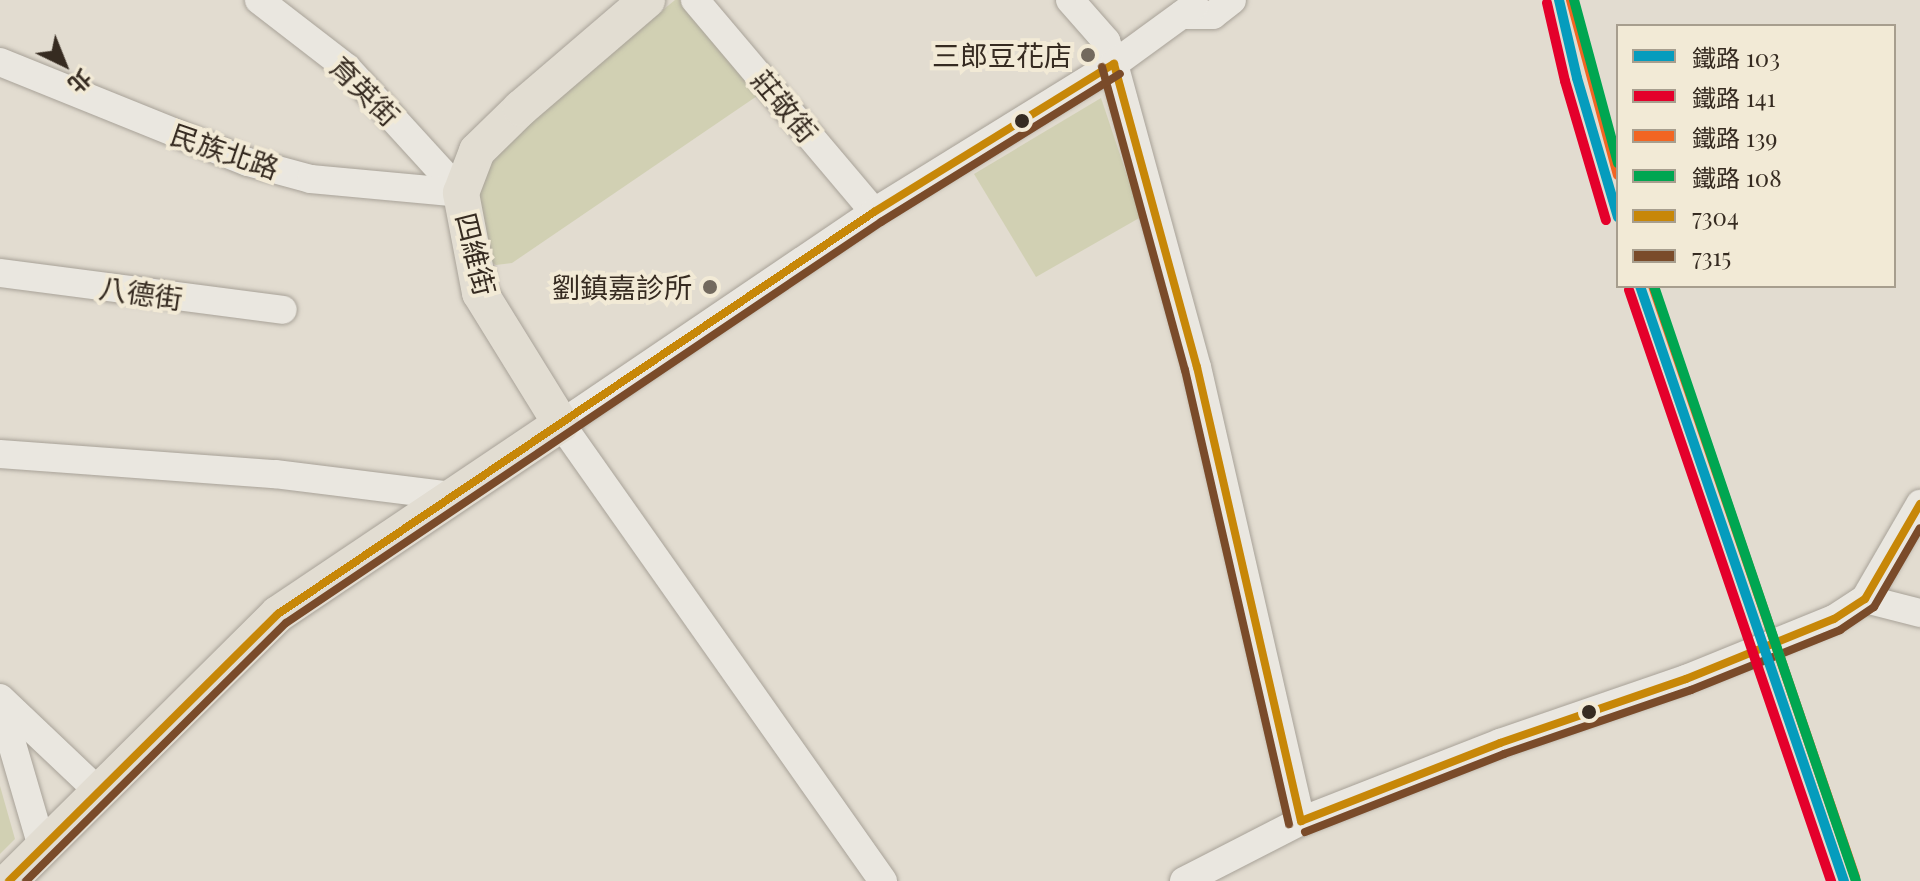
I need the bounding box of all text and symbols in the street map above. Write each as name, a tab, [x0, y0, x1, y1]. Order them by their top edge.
north arrow	[24, 24, 104, 104]
legend	[1616, 24, 1896, 288]
place label: 三郎豆花店	[932, 38, 1072, 72]
text: 鐵路 103	[1692, 41, 1780, 73]
marker: 三郎豆花店	[1079, 46, 1097, 64]
street label: 育英街	[323, 49, 407, 133]
text: 北	[62, 63, 99, 100]
street label: 莊敬街	[745, 63, 825, 149]
text: 鐵路 141	[1692, 81, 1776, 113]
unlabelled marker	[1014, 113, 1030, 129]
street label: 民族北路	[167, 117, 283, 185]
text: 鐵路 139	[1692, 121, 1778, 153]
text: 鐵路 108	[1692, 161, 1782, 193]
text: 7304	[1692, 200, 1739, 232]
street label: 四維街	[450, 209, 502, 299]
text: 7315	[1692, 240, 1731, 272]
place label: 劉鎮嘉診所	[552, 270, 692, 304]
street label: 八德街	[97, 271, 185, 315]
marker: 劉鎮嘉診所	[699, 276, 721, 298]
unlabelled marker	[1581, 704, 1597, 720]

